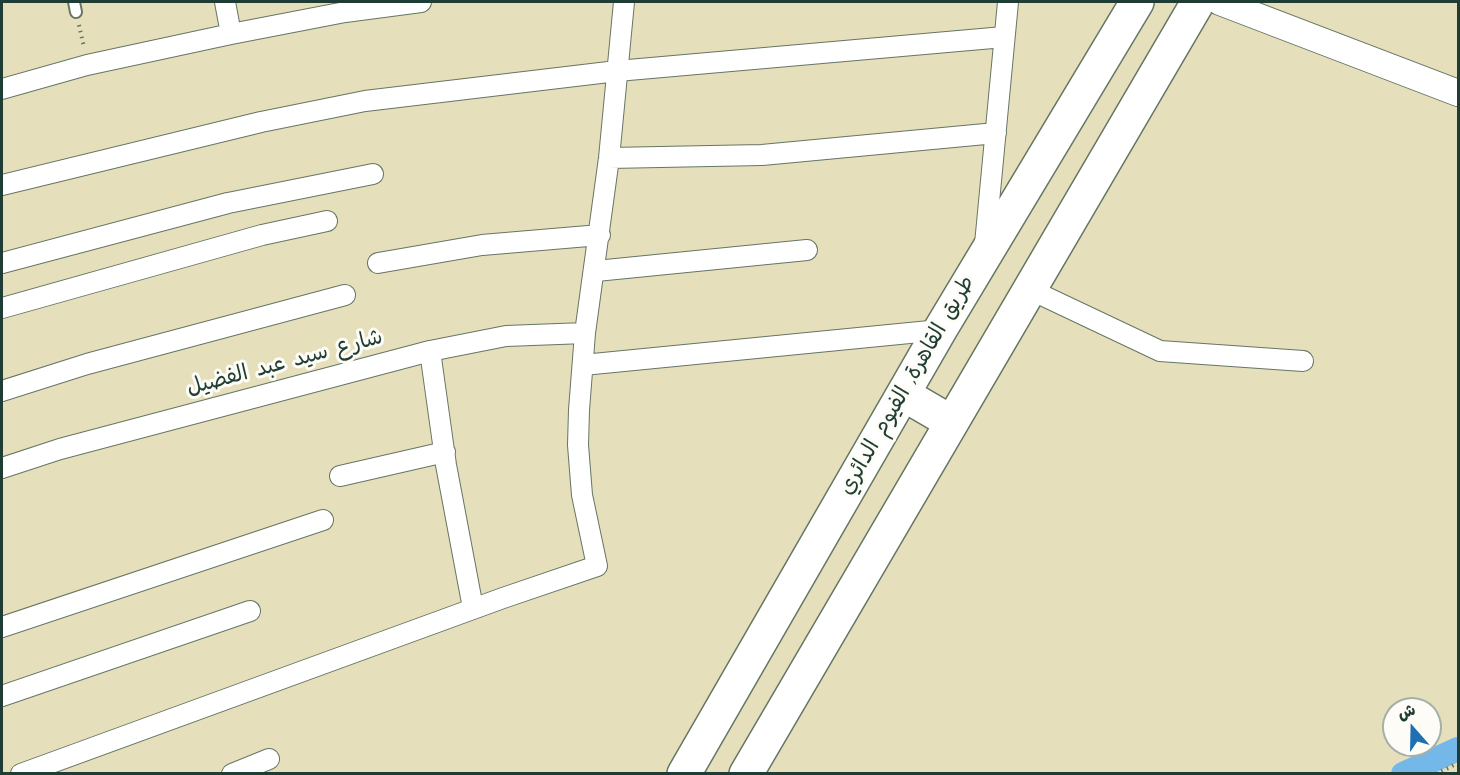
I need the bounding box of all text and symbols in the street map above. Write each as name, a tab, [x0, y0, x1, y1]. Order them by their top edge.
street label: طريق القاهرة, الفيوم الدائري	[834, 272, 982, 500]
street label: شارع سيد عبد الفضيل	[184, 325, 386, 403]
north arrow	[1382, 697, 1442, 757]
text: ش	[1394, 699, 1419, 725]

